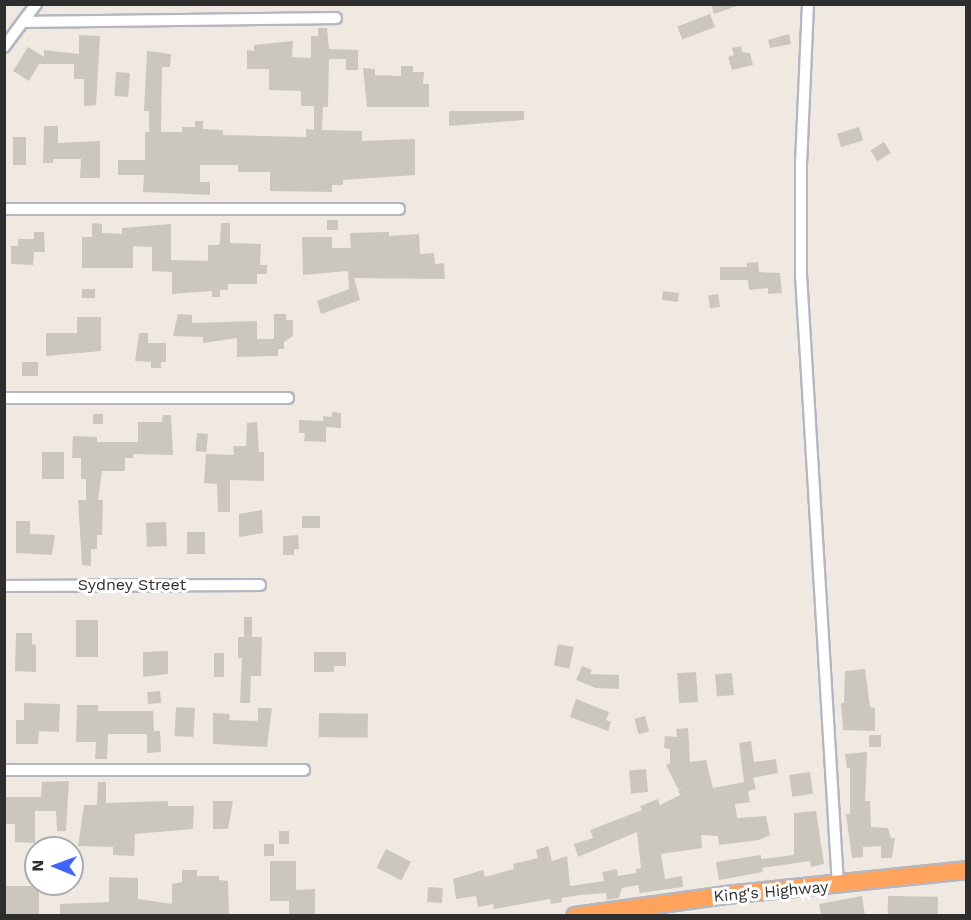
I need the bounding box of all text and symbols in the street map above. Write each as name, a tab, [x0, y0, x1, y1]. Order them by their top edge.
street label: Sydney Street	[78, 575, 186, 595]
north arrow	[24, 836, 84, 896]
text: N	[28, 860, 47, 872]
street label: King's Highway	[713, 877, 829, 907]

